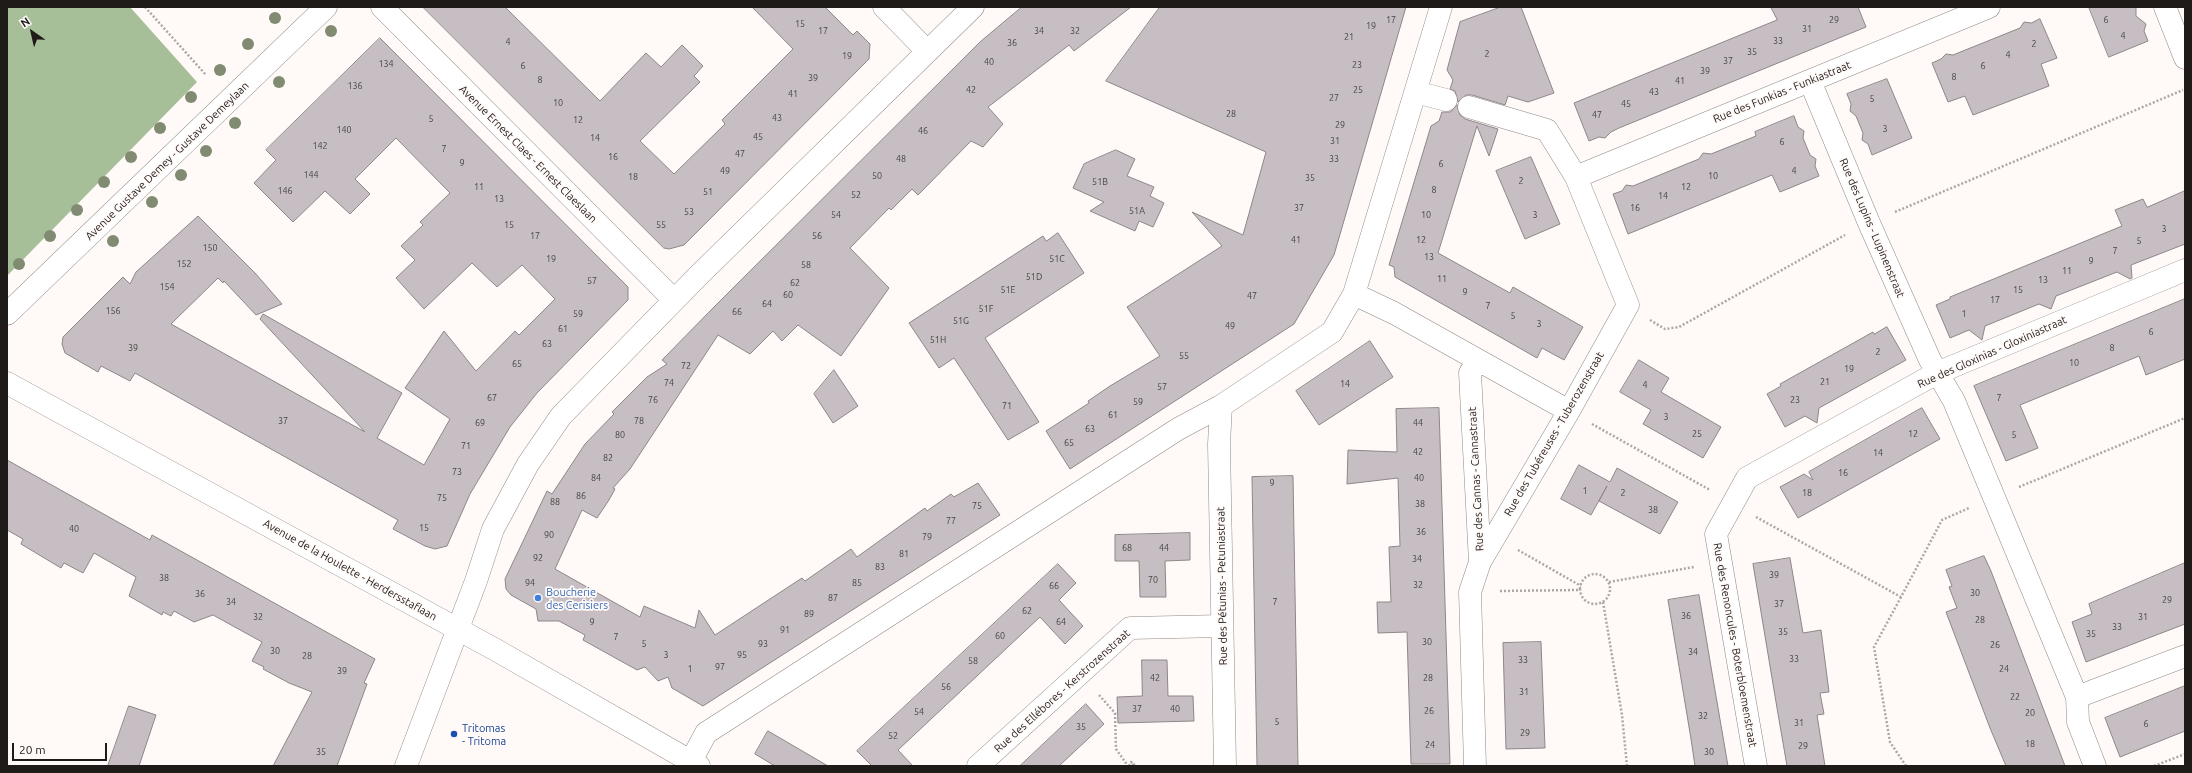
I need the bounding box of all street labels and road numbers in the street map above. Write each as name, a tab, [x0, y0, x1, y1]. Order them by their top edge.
street label: Rue des Funkias - Funkiastraat	[1711, 58, 1853, 126]
street label: Avenue Gustave Demey - Gustave Demeylaan	[83, 79, 251, 243]
street label: Avenue Ernest Claes - Ernest Claeslaan	[456, 82, 600, 226]
street label: Rue des Lupins - Lupinenstraat	[1837, 156, 1907, 300]
street label: Rue des Gloxinias - Gloxiniastraat	[1915, 313, 2069, 391]
street label: Rue des Tubéreuses - Tuberozenstraat	[1501, 349, 1607, 519]
street label: Rue des Cannas - Cannastraat	[1466, 406, 1486, 552]
street label: Rue des Pétunias - Petuniastraat	[1214, 507, 1230, 665]
street label: Avenue de la Houlette - Herdersstaflaan	[261, 517, 439, 623]
street label: Rue des Renoncules - Boterbloemenstraat	[1711, 542, 1759, 748]
street label: Rue des Ellébores - Kerstrozenstraat	[991, 626, 1133, 756]

